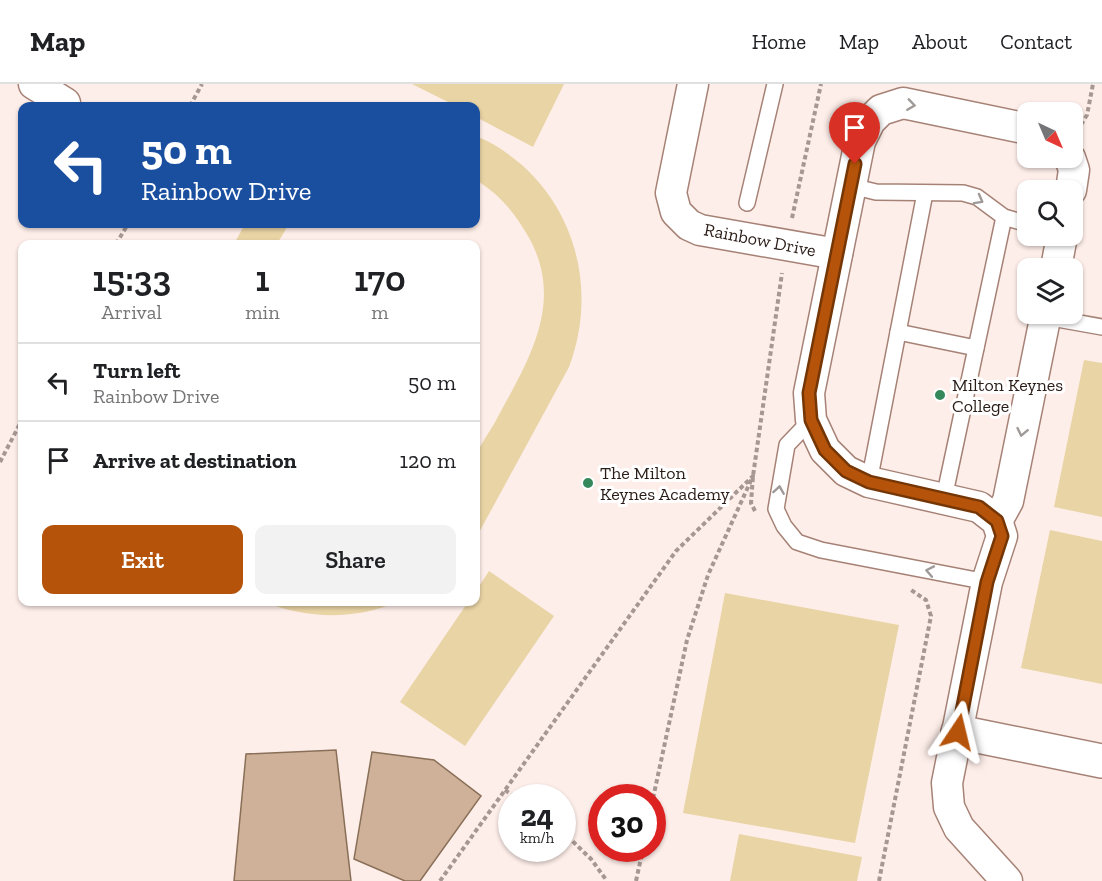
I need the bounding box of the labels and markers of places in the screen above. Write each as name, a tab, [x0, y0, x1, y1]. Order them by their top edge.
pin	[829, 102, 880, 164]
place label: Milton Keynes College	[952, 374, 1063, 417]
marker: Milton Keynes College	[933, 388, 947, 402]
place label: The Milton Keynes Academy	[600, 462, 731, 505]
marker: The Milton Keynes Academy	[581, 476, 595, 490]

